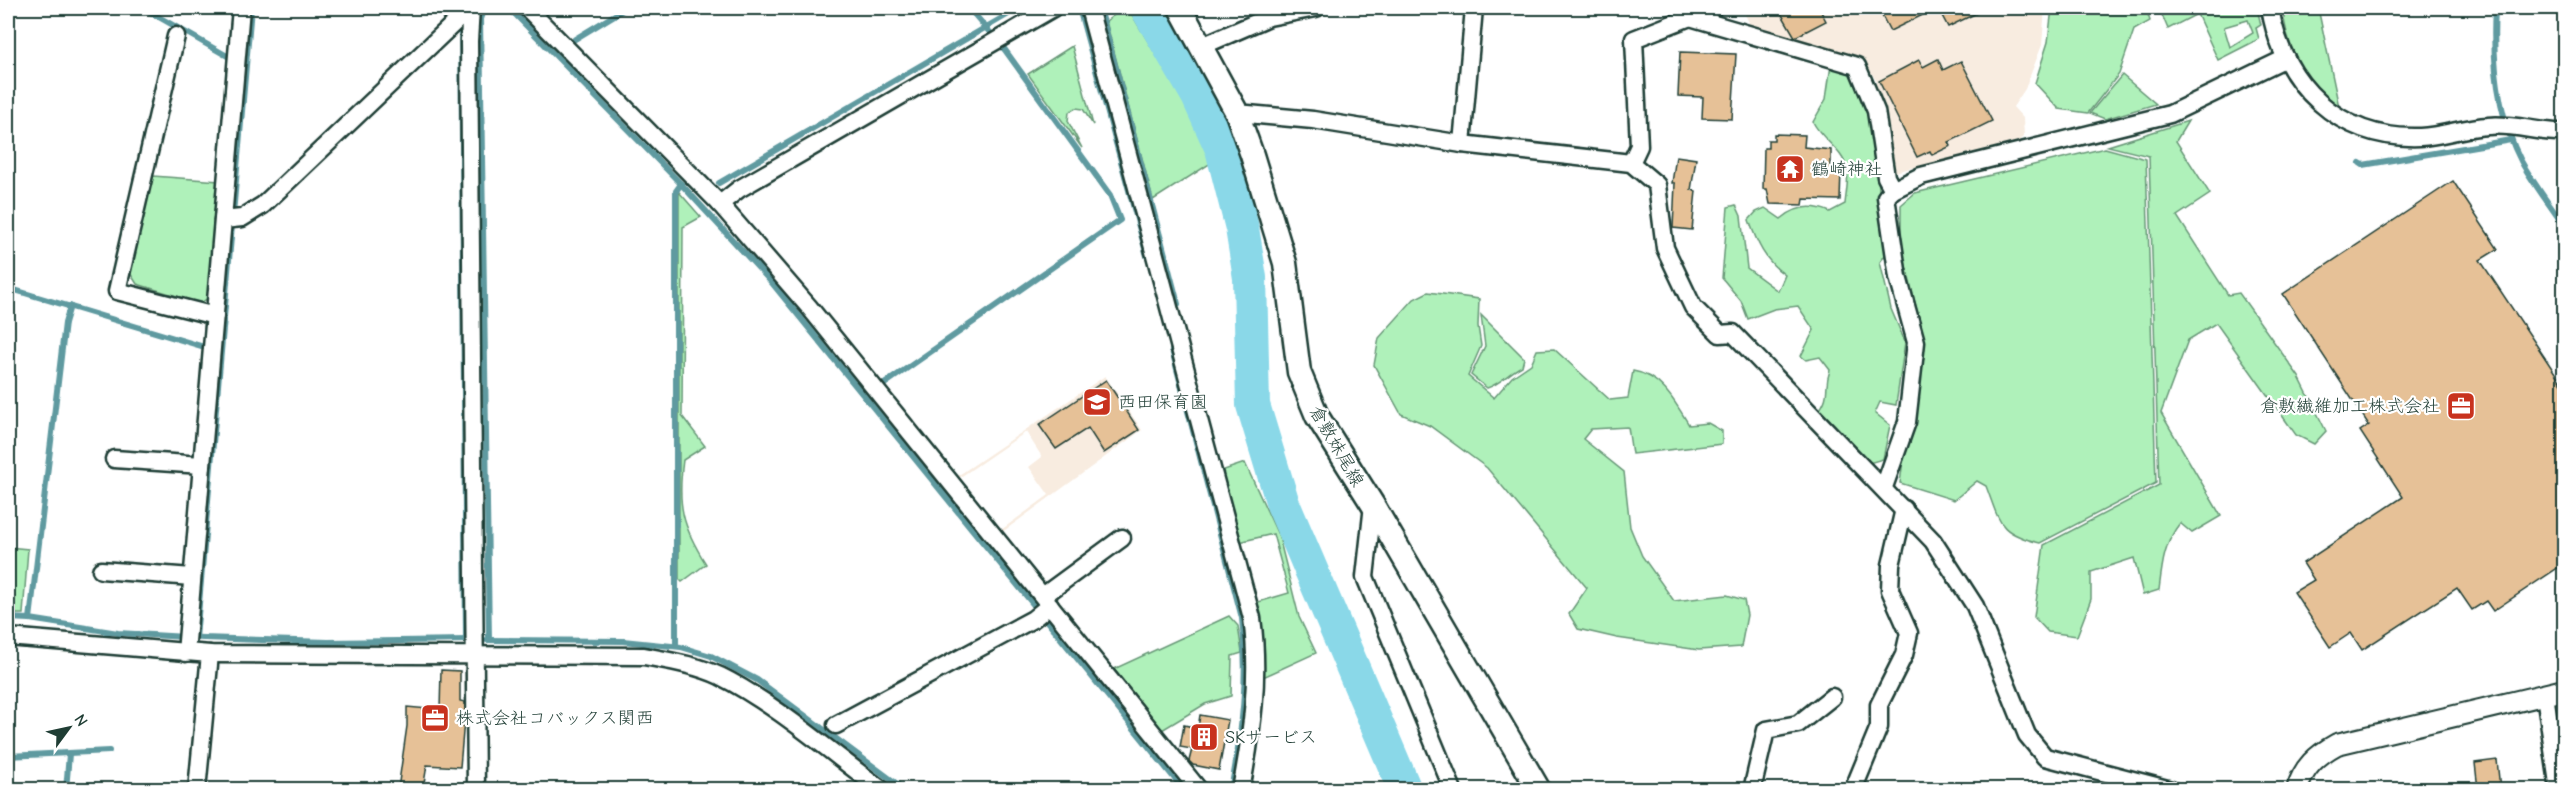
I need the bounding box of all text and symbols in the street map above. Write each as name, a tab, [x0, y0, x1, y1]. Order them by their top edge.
temple icon: 鶴崎神社	[1774, 153, 1806, 185]
place label: 鶴崎神社	[1811, 159, 1883, 180]
school or university icon: 西田保育園	[1081, 386, 1113, 418]
office icon: 倉敷繊維加工株式会社	[2445, 390, 2477, 422]
place label: 西田保育園	[1118, 392, 1208, 413]
place label: 倉敷繊維加工株式会社	[2260, 396, 2440, 417]
street label: 倉敷妹尾線	[1305, 402, 1368, 490]
north arrow	[39, 698, 99, 758]
office icon: 株式会社コバックス関西	[419, 702, 451, 734]
place label: 株式会社コバックス関西	[456, 708, 654, 729]
text: N	[70, 711, 91, 730]
building icon: SKサービス	[1188, 721, 1220, 753]
place label: SKサービス	[1225, 727, 1317, 748]

